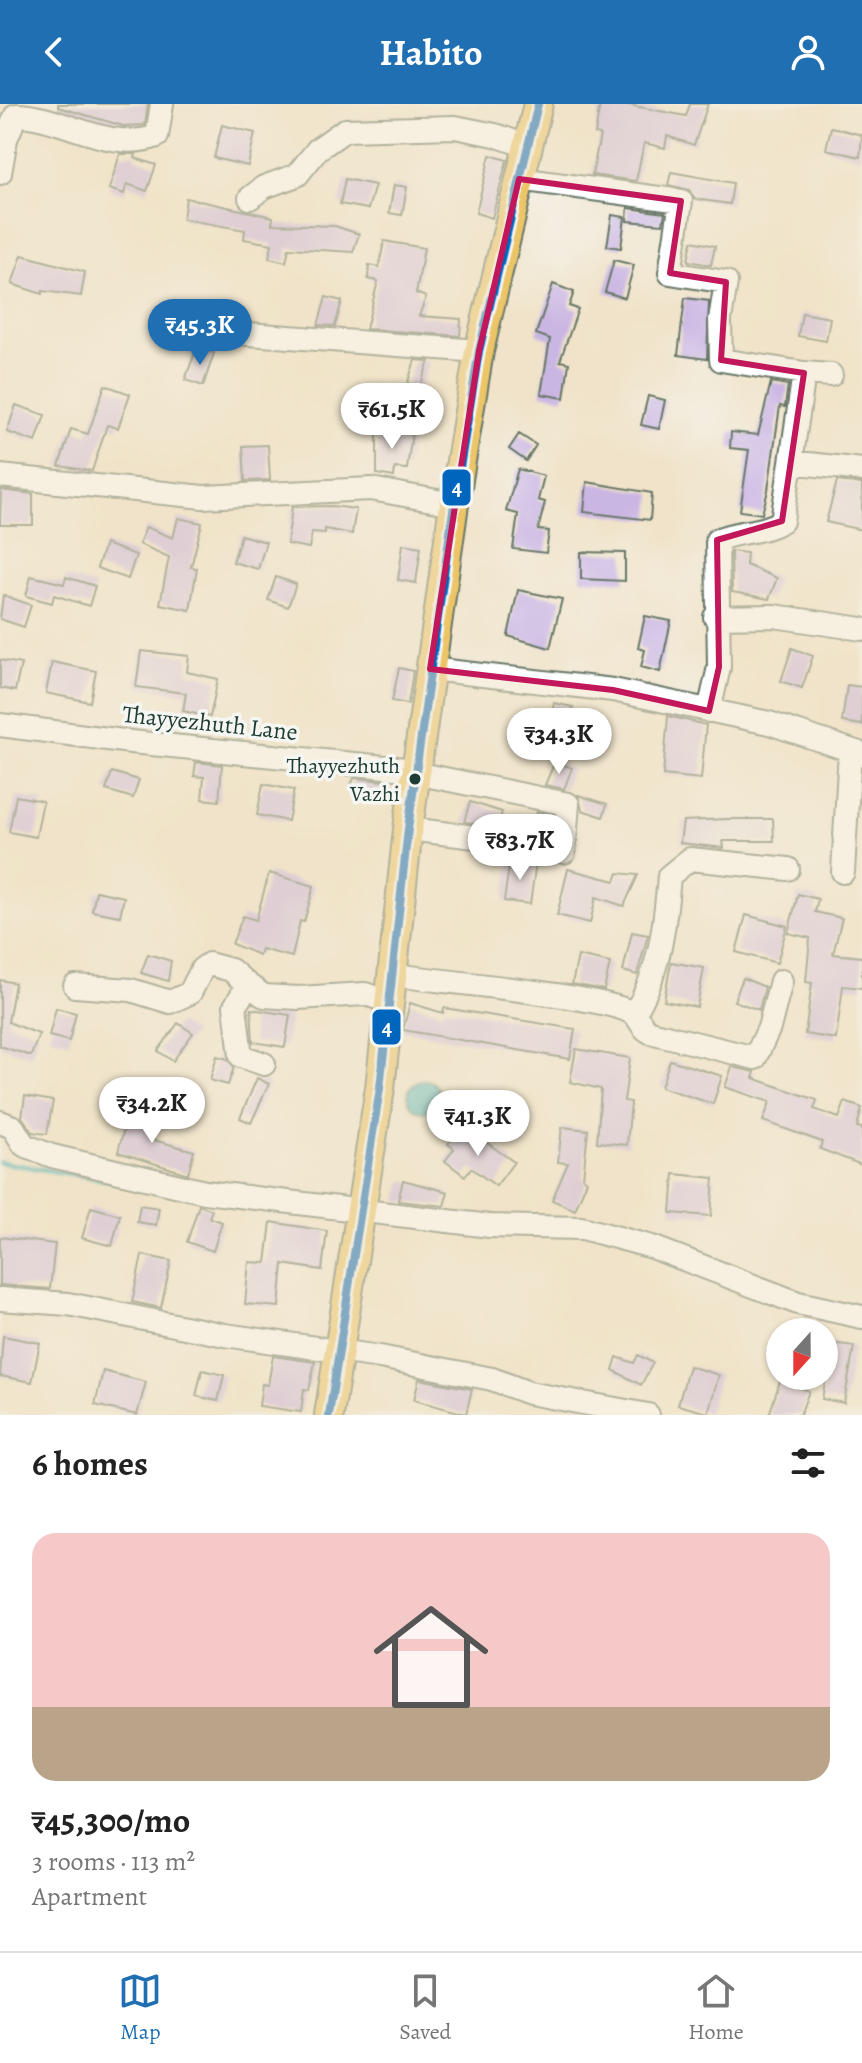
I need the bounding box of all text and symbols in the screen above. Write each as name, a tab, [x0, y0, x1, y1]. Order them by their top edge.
text: Habito	[379, 28, 483, 77]
icon: back	[32, 30, 76, 74]
icon: person	[786, 30, 830, 74]
pin: ₹45.3K	[135, 299, 265, 367]
text: ₹45.3K	[166, 307, 234, 342]
pin: ₹61.5K	[327, 383, 457, 451]
text: ₹61.5K	[359, 391, 425, 426]
line badge: 4	[441, 468, 472, 507]
text: 4	[452, 473, 462, 503]
street label: Thayyezhuth Lane	[121, 698, 299, 748]
pin: ₹34.3K	[494, 708, 624, 776]
text: ₹34.3K	[525, 716, 593, 751]
place label: Thayyezhuth Vazhi	[286, 751, 400, 809]
marker: Thayyezhuth Vazhi	[407, 771, 423, 787]
pin: ₹83.7K	[455, 814, 585, 882]
text: ₹83.7K	[486, 822, 554, 857]
line badge: 4	[371, 1008, 402, 1046]
text: 4	[382, 1013, 392, 1043]
pin: ₹34.2K	[87, 1077, 217, 1145]
text: ₹34.2K	[117, 1085, 187, 1120]
pin: ₹41.3K	[413, 1090, 543, 1158]
text: ₹41.3K	[445, 1098, 511, 1133]
north arrow	[766, 1318, 838, 1390]
map controls	[766, 1318, 838, 1390]
text: 6 homes	[32, 1440, 148, 1487]
icon: filters	[786, 1441, 830, 1485]
icon: home	[359, 1585, 503, 1729]
text: ₹45,300/mo	[32, 1797, 190, 1844]
text: 3 rooms · 113 m²	[32, 1844, 195, 1879]
text: Apartment	[32, 1879, 147, 1914]
tab: Map	[118, 1969, 162, 2047]
tab: Saved	[399, 1969, 451, 2047]
tab: Home	[688, 1969, 744, 2047]

